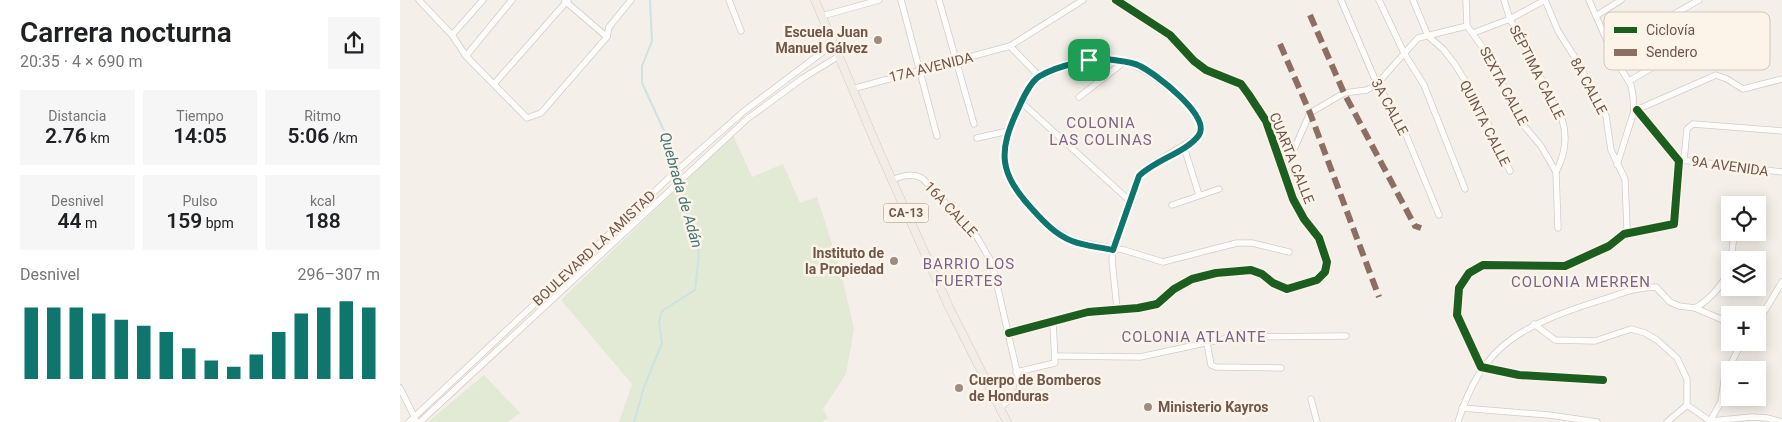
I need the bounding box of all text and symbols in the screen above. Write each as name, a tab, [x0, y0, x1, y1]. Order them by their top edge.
legend	[1604, 12, 1770, 70]
text: Carrera nocturna	[20, 16, 232, 49]
button: share	[328, 17, 380, 69]
street label: SÉPTIMA CALLE	[1506, 22, 1569, 122]
text: Ciclovía	[1646, 22, 1695, 38]
place label: Escuela Juan Manuel Gálvez	[775, 24, 868, 56]
marker: Escuela Juan Manuel Gálvez	[872, 34, 884, 46]
pin	[1068, 39, 1110, 81]
street label: SEXTA CALLE	[1477, 44, 1531, 128]
text: Sendero	[1646, 44, 1697, 60]
icon: arrive	[1075, 46, 1103, 74]
street label: 17A AVENIDA	[887, 49, 975, 85]
text: 20:35 · 4 × 690 m	[20, 52, 142, 71]
street label: 8A CALLE	[1567, 55, 1611, 117]
street label: 3A CALLE	[1368, 76, 1412, 138]
street label: QUINTA CALLE	[1457, 77, 1513, 169]
text: Distancia	[48, 108, 106, 124]
text: Tiempo	[176, 108, 224, 124]
text: Ritmo	[304, 108, 341, 124]
street label: CUARTA CALLE	[1266, 110, 1318, 206]
district label: COLONIA LAS COLINAS	[1049, 114, 1153, 149]
text: 2.76	[45, 124, 87, 148]
text: 14:05	[173, 124, 227, 148]
text: 5:06	[287, 124, 329, 148]
text: km	[87, 130, 110, 146]
text: /km	[329, 130, 358, 146]
water label: Quebrada de Adán	[656, 130, 706, 250]
street label: 9A AVENIDA	[1690, 153, 1770, 179]
street label: 16A CALLE	[921, 178, 981, 240]
street label: BOULEVARD LA AMISTAD	[529, 187, 659, 309]
text: Desnivel	[51, 193, 104, 209]
text: Pulso	[182, 193, 218, 209]
text: kcal	[310, 193, 335, 209]
map controls	[1721, 196, 1766, 406]
button: locate	[1721, 196, 1766, 241]
road number: CA-13	[884, 204, 928, 222]
text: 44	[57, 209, 81, 233]
text: 159	[166, 209, 202, 233]
text: 188	[305, 209, 341, 233]
text: m	[81, 215, 97, 231]
text: bpm	[202, 215, 234, 231]
place label: Instituto de la Propiedad	[805, 245, 884, 277]
button: layers	[1721, 251, 1766, 296]
marker: Instituto de la Propiedad	[888, 255, 900, 267]
district label: BARRIO LOS FUERTES	[923, 255, 1015, 290]
text: Desnivel	[20, 265, 80, 284]
text: 296–307 m	[298, 265, 380, 284]
district label: COLONIA MERREN	[1511, 273, 1651, 291]
button: +	[1721, 306, 1766, 351]
district label: COLONIA ATLANTE	[1121, 328, 1267, 346]
button: −	[1721, 361, 1766, 406]
place label: Cuerpo de Bomberos de Honduras	[969, 372, 1101, 404]
marker: Cuerpo de Bomberos de Honduras	[953, 382, 965, 394]
place label: Ministerio Kayros	[1158, 399, 1269, 415]
marker: Ministerio Kayros	[1142, 401, 1154, 413]

